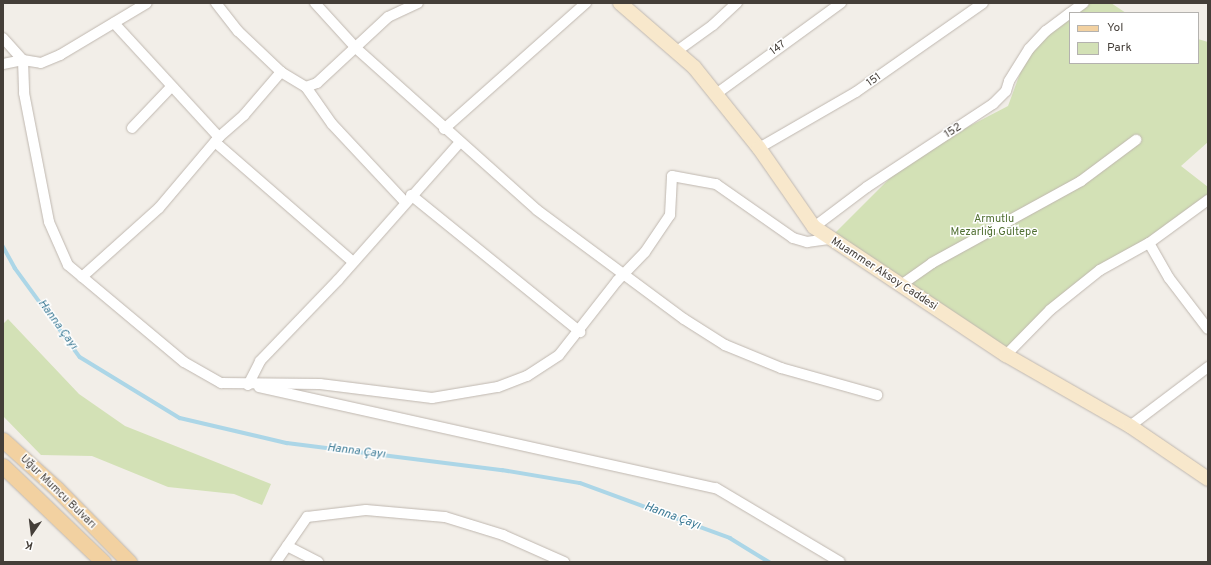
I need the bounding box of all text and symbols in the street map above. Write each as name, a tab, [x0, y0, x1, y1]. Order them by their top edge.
legend	[1069, 12, 1199, 64]
text: Yol	[1107, 20, 1123, 36]
street label: 147	[768, 38, 788, 58]
text: Park	[1107, 40, 1132, 56]
street label: 151	[864, 70, 884, 90]
street label: 152	[942, 121, 964, 141]
park label: Armutlu Mezarlığı Gültepe	[951, 213, 1037, 239]
street label: Muammer Aksoy Caddesi	[828, 235, 940, 313]
water label: Hanna Çayı	[34, 297, 80, 353]
water label: Hanna Çayı	[326, 441, 386, 463]
street label: Uğur Mumcu Bulvarı	[17, 452, 99, 532]
water label: Hanna Çayı	[642, 500, 702, 534]
north arrow	[12, 513, 52, 553]
text: K	[24, 537, 35, 552]

